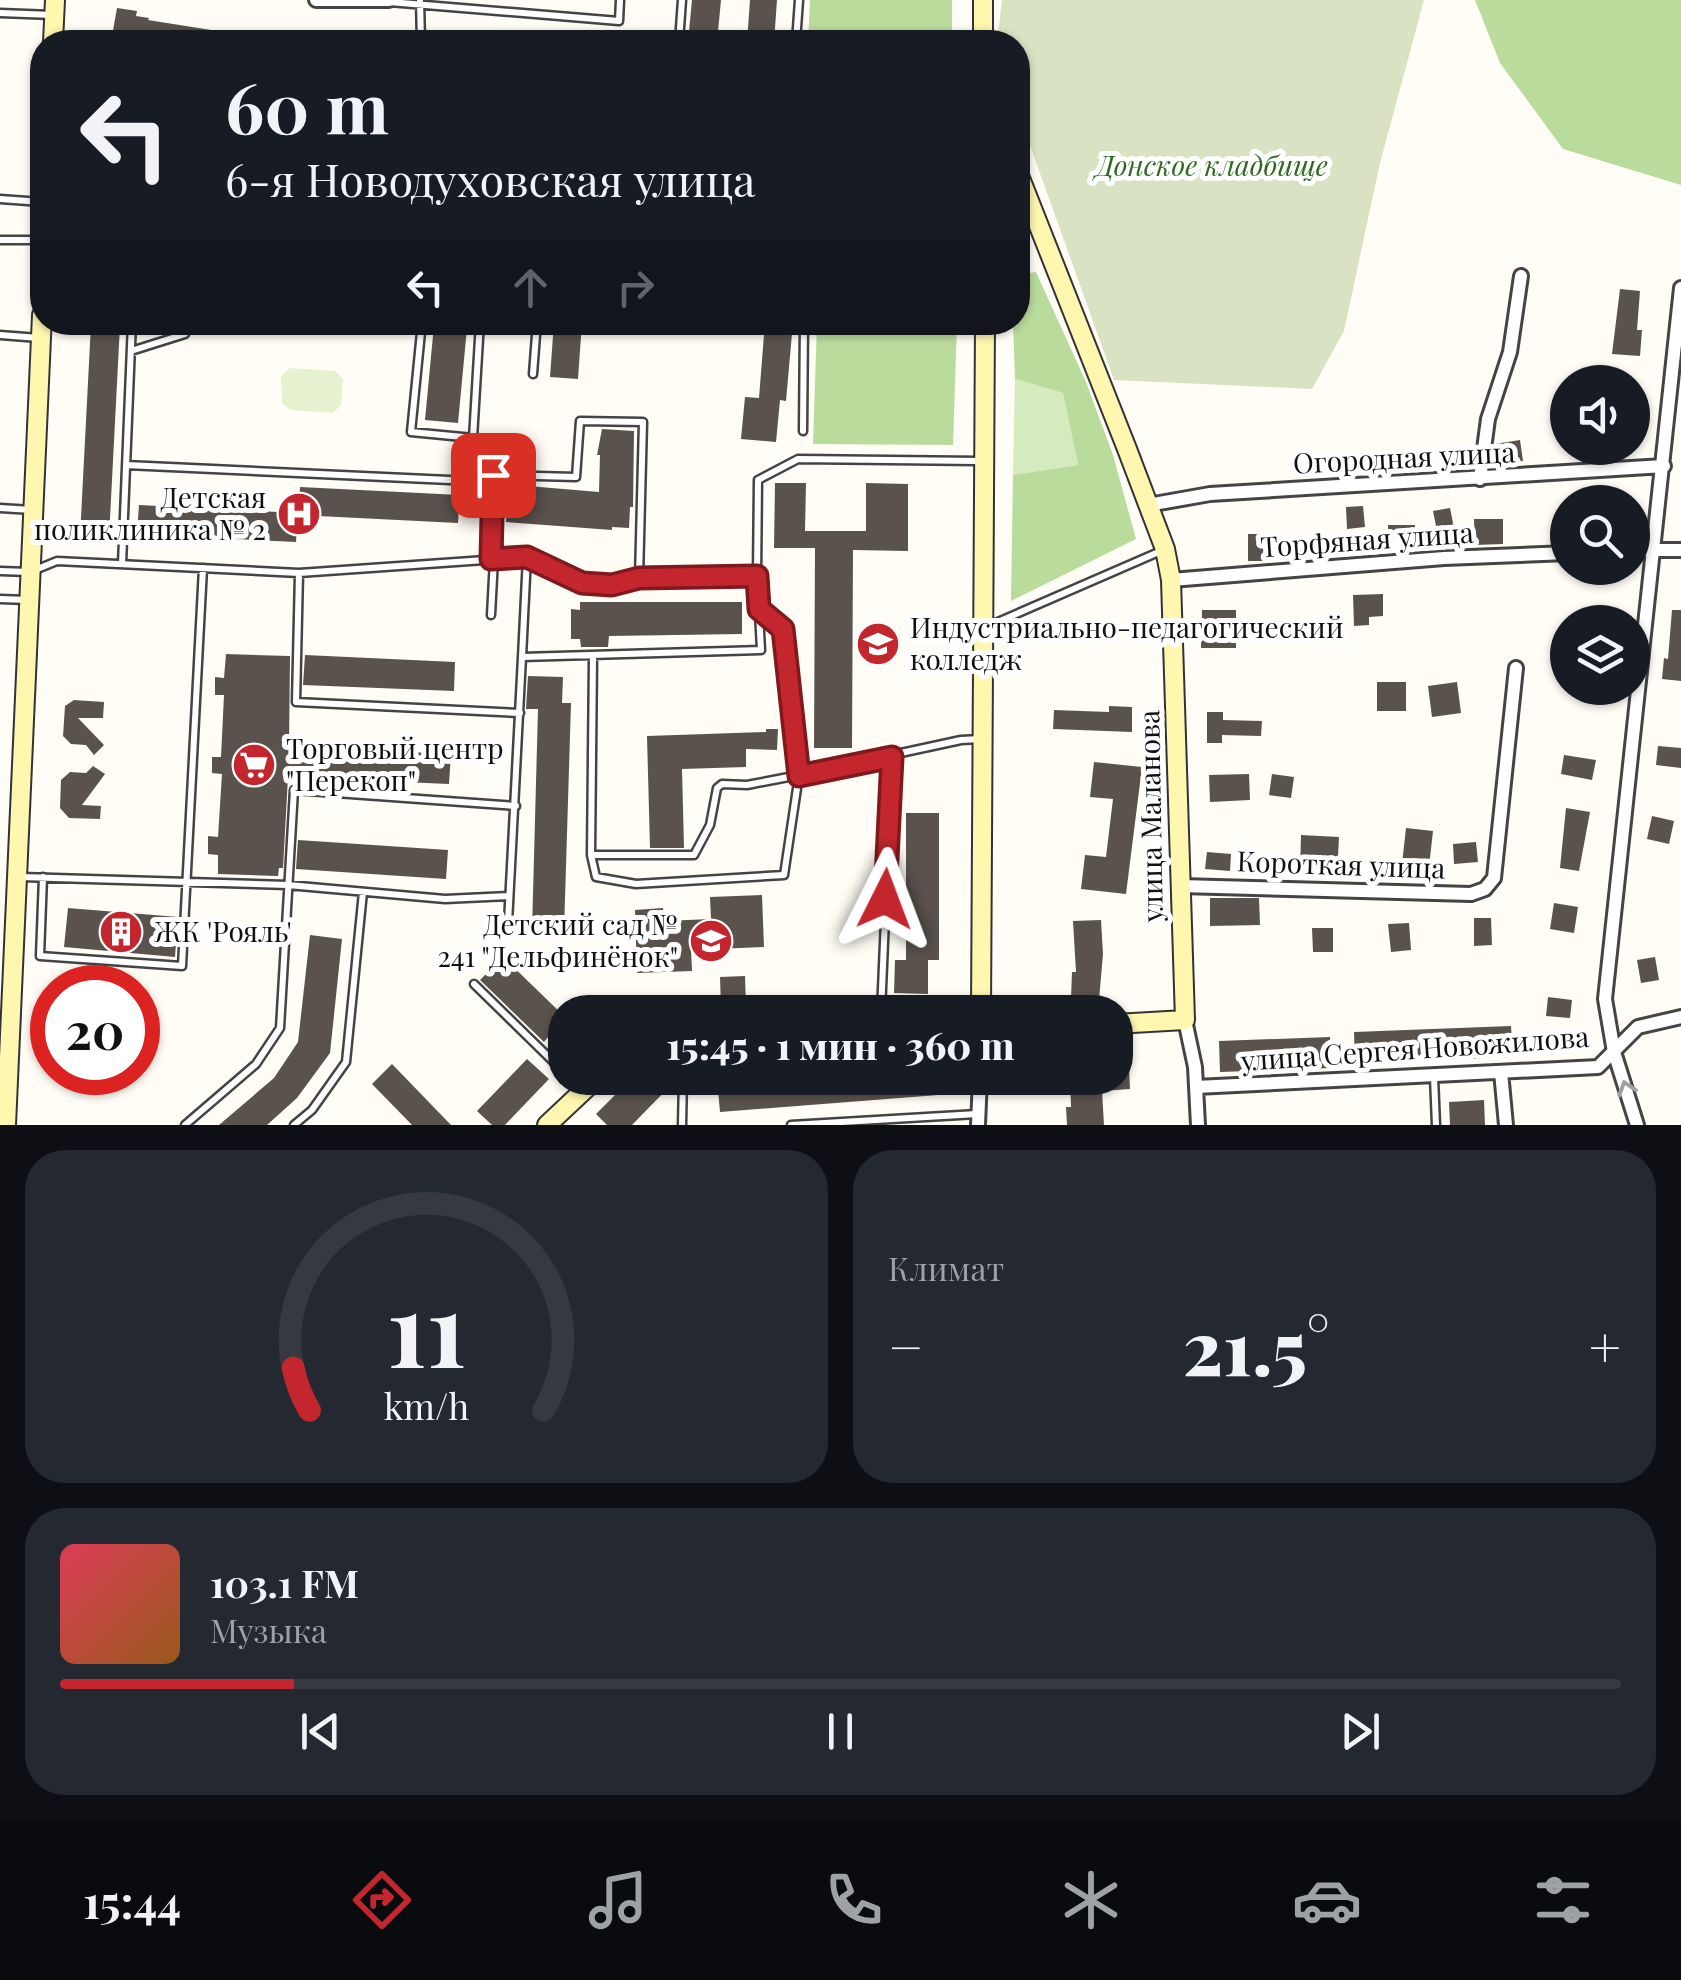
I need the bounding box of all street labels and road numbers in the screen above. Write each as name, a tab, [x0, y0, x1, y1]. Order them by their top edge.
street label: Огородная улица	[1292, 432, 1516, 481]
street label: Торфяная улица	[1259, 513, 1475, 564]
street label: улица Маланова	[1129, 710, 1170, 923]
street label: Короткая улица	[1236, 841, 1446, 886]
street label: улица Сергея Новожилова	[1239, 1017, 1590, 1078]

